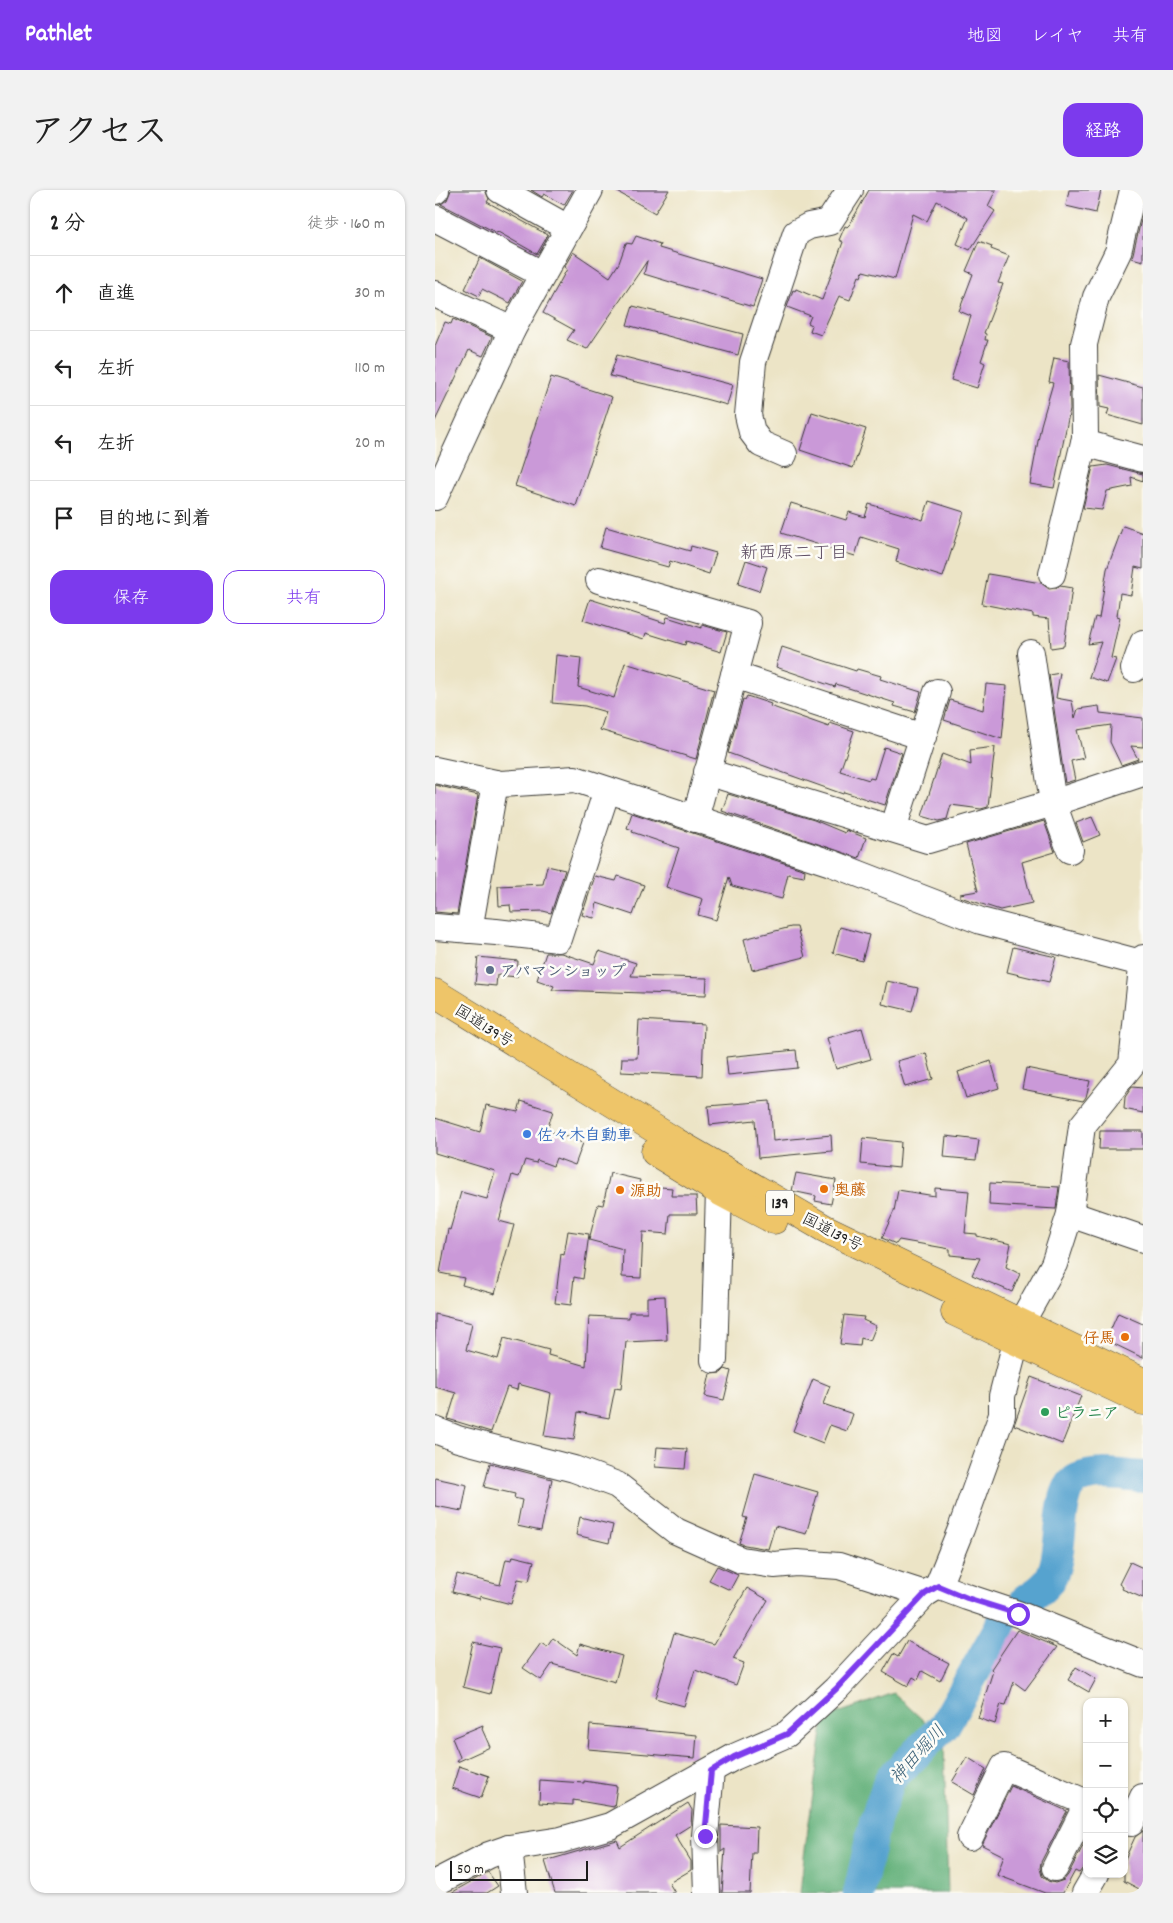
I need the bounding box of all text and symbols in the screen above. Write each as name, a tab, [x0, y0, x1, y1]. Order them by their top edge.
text: Pathlet	[25, 18, 92, 52]
text: 地図	[967, 25, 1003, 50]
text: レイヤ	[1031, 25, 1084, 50]
text: 共有	[1112, 25, 1148, 50]
button: 経路	[1063, 103, 1143, 157]
text: アクセス	[30, 110, 168, 160]
text: 2 分	[50, 210, 85, 240]
text: 徒歩 · 160 m	[307, 213, 385, 236]
icon: ahead	[50, 279, 78, 307]
text: 直進	[97, 282, 135, 309]
text: 30 m	[355, 282, 385, 305]
icon: left	[50, 354, 78, 382]
text: 左折	[97, 357, 135, 384]
text: 110 m	[355, 357, 385, 380]
icon: left	[50, 429, 78, 457]
text: 左折	[97, 432, 135, 459]
text: 20 m	[355, 432, 385, 455]
icon: arrive	[50, 504, 78, 532]
text: 目的地に到着	[97, 507, 211, 534]
district label: 新西原二丁目	[740, 542, 848, 567]
button: 保存	[50, 570, 213, 624]
button: 共有	[223, 570, 385, 624]
place label: アパマンショップ	[500, 961, 626, 984]
marker: アパマンショップ	[484, 964, 496, 976]
street label: 国道139号	[450, 1000, 518, 1054]
place label: 佐々木自動車	[537, 1125, 633, 1148]
marker: 佐々木自動車	[521, 1128, 533, 1140]
place label: 奥藤	[834, 1180, 866, 1203]
place label: 源助	[630, 1181, 662, 1204]
marker: 奥藤	[818, 1183, 830, 1195]
marker: 源助	[614, 1184, 626, 1196]
road number: 139	[766, 1190, 794, 1216]
street label: 国道139号	[797, 1208, 866, 1258]
place label: 仔馬	[1083, 1328, 1115, 1351]
marker: 仔馬	[1119, 1331, 1131, 1343]
place label: ピラニア	[1055, 1403, 1119, 1426]
marker: ピラニア	[1039, 1406, 1051, 1418]
route start	[1007, 1603, 1030, 1626]
map controls	[1083, 1698, 1128, 1878]
button: +	[1083, 1698, 1128, 1743]
water label: 神田堀川	[885, 1721, 952, 1791]
button: −	[1083, 1743, 1128, 1788]
button: locate	[1083, 1788, 1128, 1833]
route end	[694, 1825, 717, 1848]
button: layers	[1083, 1833, 1128, 1878]
scale bar	[450, 1858, 587, 1881]
text: 50 m	[457, 1860, 484, 1880]

